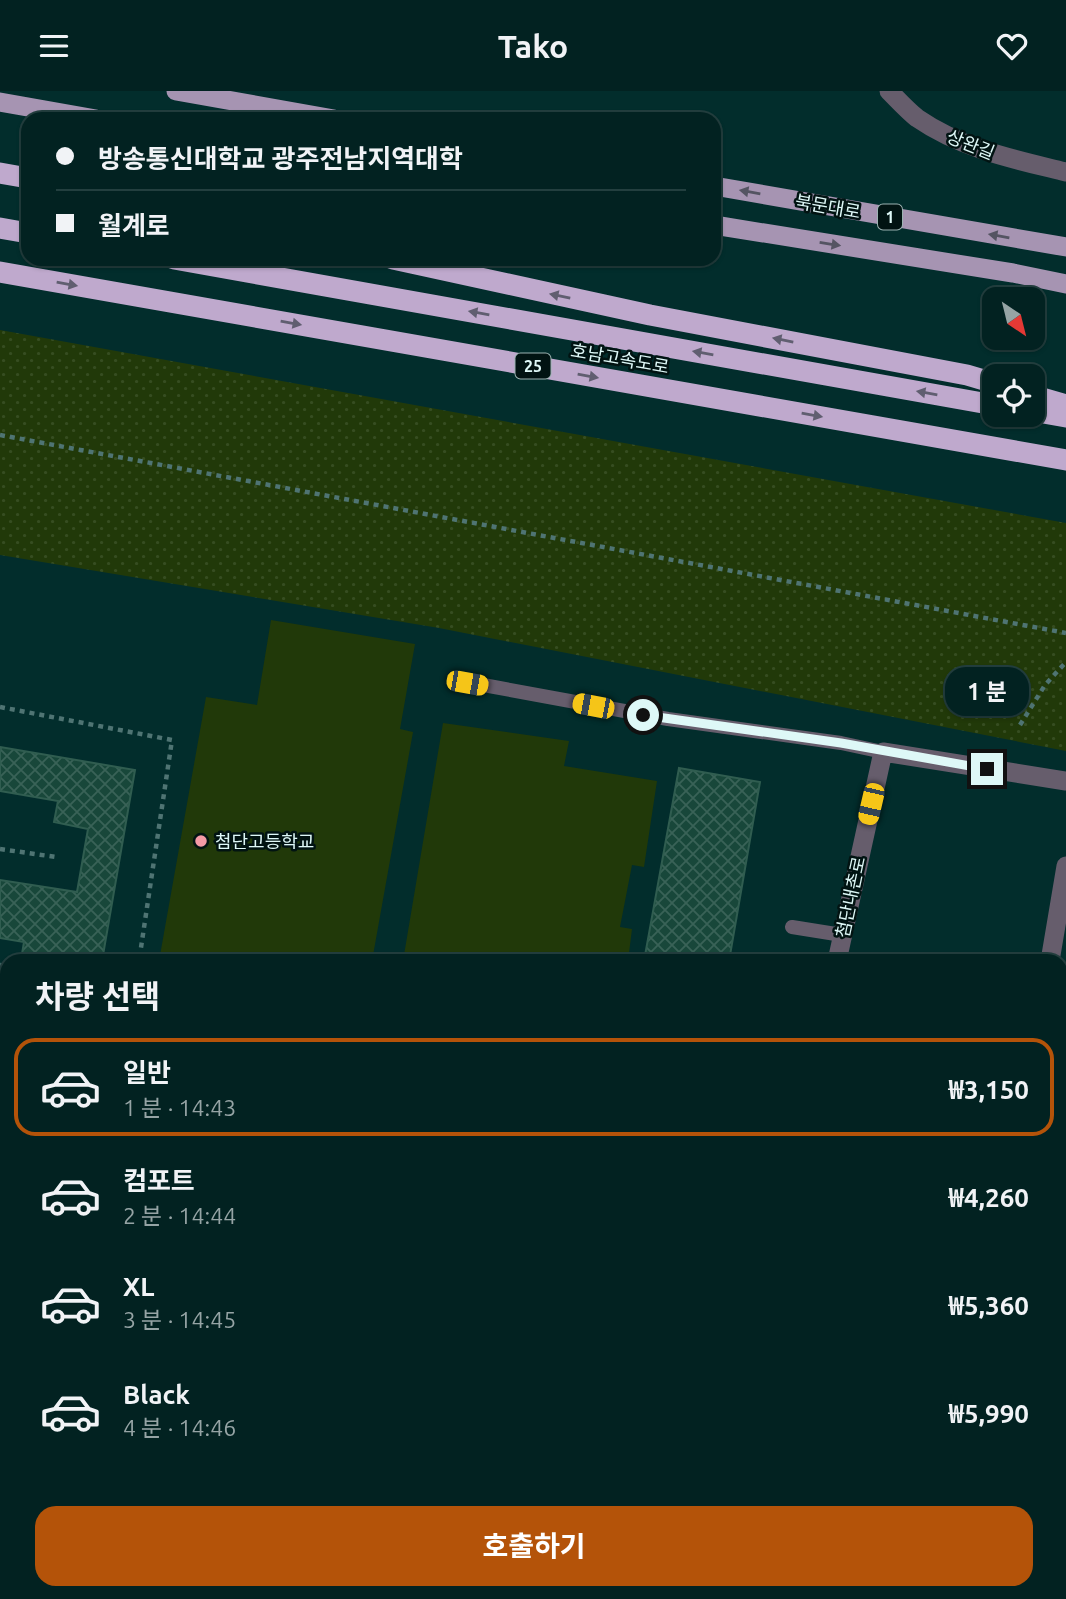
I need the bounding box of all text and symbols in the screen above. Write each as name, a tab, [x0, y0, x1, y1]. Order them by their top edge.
icon: menu	[35, 27, 73, 65]
icon: heart	[993, 27, 1031, 65]
text: Tako	[498, 28, 568, 64]
street label: 상완길	[944, 125, 998, 163]
text: 방송통신대학교 광주전남지역대학	[98, 144, 463, 173]
one-way arrow	[739, 187, 761, 198]
street label: 북문대로	[794, 190, 862, 222]
road number: 1	[878, 205, 902, 229]
text: 월계로	[98, 211, 170, 240]
one-way arrow	[988, 230, 1010, 241]
one-way arrow	[819, 239, 841, 250]
one-way arrow	[56, 279, 78, 290]
north arrow	[982, 287, 1045, 350]
map controls	[982, 287, 1045, 427]
one-way arrow	[549, 290, 571, 301]
one-way arrow	[468, 307, 490, 318]
one-way arrow	[280, 318, 302, 329]
one-way arrow	[772, 334, 794, 345]
street label: 호남고속도로	[569, 340, 671, 376]
one-way arrow	[692, 347, 714, 358]
road number: 25	[516, 353, 550, 379]
button: locate	[982, 364, 1045, 427]
one-way arrow	[577, 370, 599, 381]
one-way arrow	[916, 387, 938, 398]
one-way arrow	[801, 410, 823, 421]
callout: 1 분	[945, 667, 1029, 717]
car	[445, 669, 490, 697]
text: 1 분	[967, 679, 1007, 704]
car	[571, 692, 616, 720]
route start	[627, 699, 659, 731]
route end	[971, 753, 1003, 785]
car	[857, 781, 886, 827]
place label: 첨단고등학교	[215, 831, 314, 851]
marker: 첨단고등학교	[193, 833, 209, 849]
street label: 첨단내촌로	[832, 854, 868, 940]
text: 차량 선택	[35, 978, 160, 1014]
icon: car	[39, 1056, 102, 1119]
text: 일반	[123, 1058, 171, 1087]
text: ₩3,150	[949, 1075, 1029, 1104]
text: 1 분 · 14:43	[123, 1095, 236, 1120]
icon: car	[39, 1164, 102, 1227]
text: 컴포트	[123, 1166, 195, 1195]
text: ₩4,260	[949, 1183, 1029, 1212]
text: 2 분 · 14:44	[123, 1203, 236, 1228]
icon: car	[39, 1272, 102, 1335]
text: XL	[123, 1272, 154, 1301]
text: ₩5,360	[949, 1291, 1029, 1320]
text: 3 분 · 14:45	[123, 1307, 236, 1332]
icon: car	[39, 1380, 102, 1443]
text: Black	[123, 1380, 190, 1409]
text: ₩5,990	[949, 1399, 1029, 1428]
text: 4 분 · 14:46	[123, 1415, 236, 1440]
button: 호출하기	[35, 1506, 1033, 1586]

